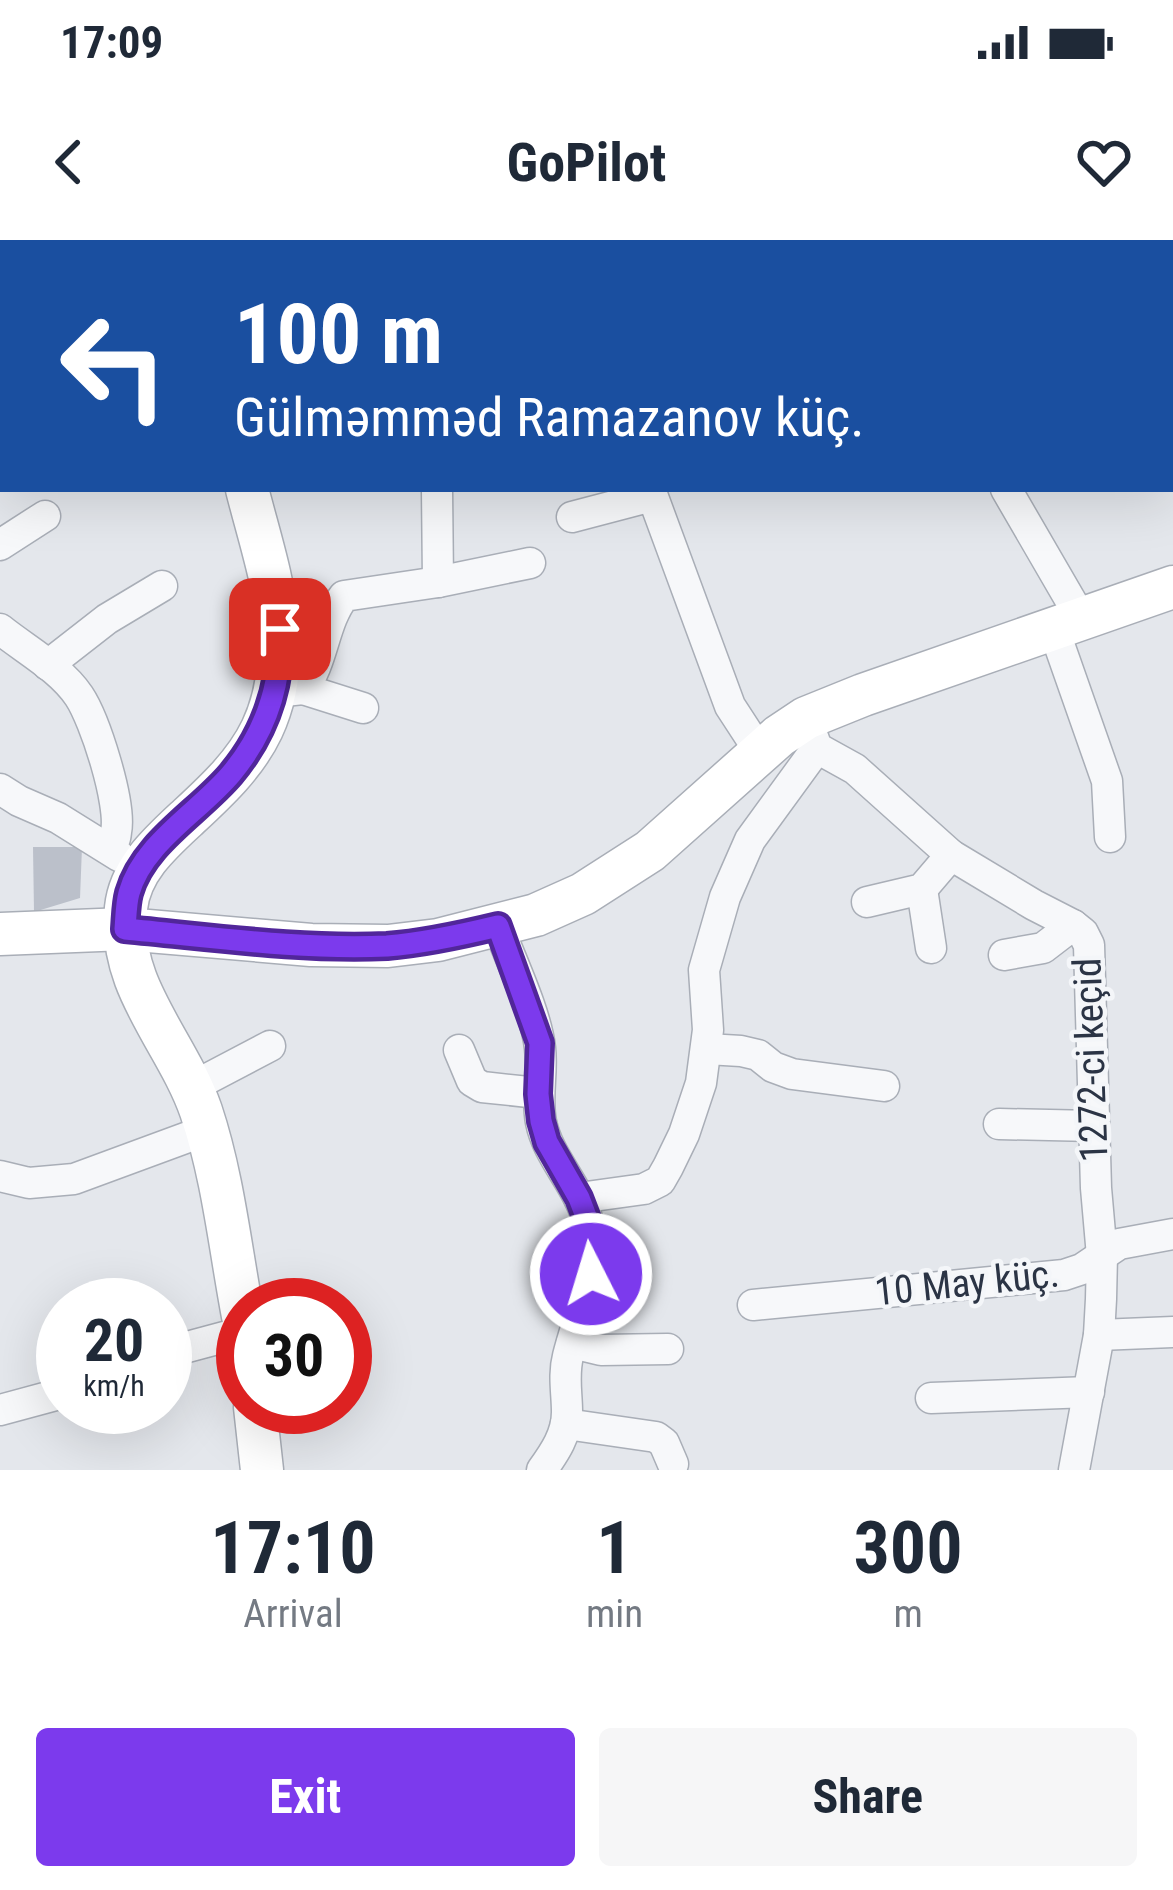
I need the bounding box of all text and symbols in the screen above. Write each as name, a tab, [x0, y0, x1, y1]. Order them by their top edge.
text: 17:09	[60, 16, 163, 69]
icon: back	[36, 129, 102, 195]
icon: heart	[1071, 129, 1137, 195]
text: GoPilot	[507, 131, 666, 194]
text: 100 m	[234, 285, 443, 384]
icon: left	[36, 288, 192, 444]
text: Gülməmməd Ramazanov küç.	[234, 386, 865, 449]
pin	[229, 578, 331, 680]
icon: arrive	[247, 596, 313, 662]
street label: 1272-ci keçid	[1064, 957, 1118, 1163]
position arrow	[528, 1211, 654, 1337]
street label: 10 May küç.	[872, 1250, 1062, 1316]
speed limit sign: 30	[216, 1278, 372, 1434]
text: 20	[84, 1305, 144, 1376]
text: km/h	[83, 1368, 145, 1403]
text: 17:10	[210, 1506, 376, 1591]
text: 1	[596, 1506, 633, 1591]
text: 300	[853, 1506, 963, 1591]
text: Arrival	[243, 1591, 343, 1637]
text: min	[586, 1591, 643, 1637]
text: m	[893, 1591, 923, 1637]
button: Exit	[36, 1728, 575, 1866]
button: Share	[599, 1728, 1137, 1866]

